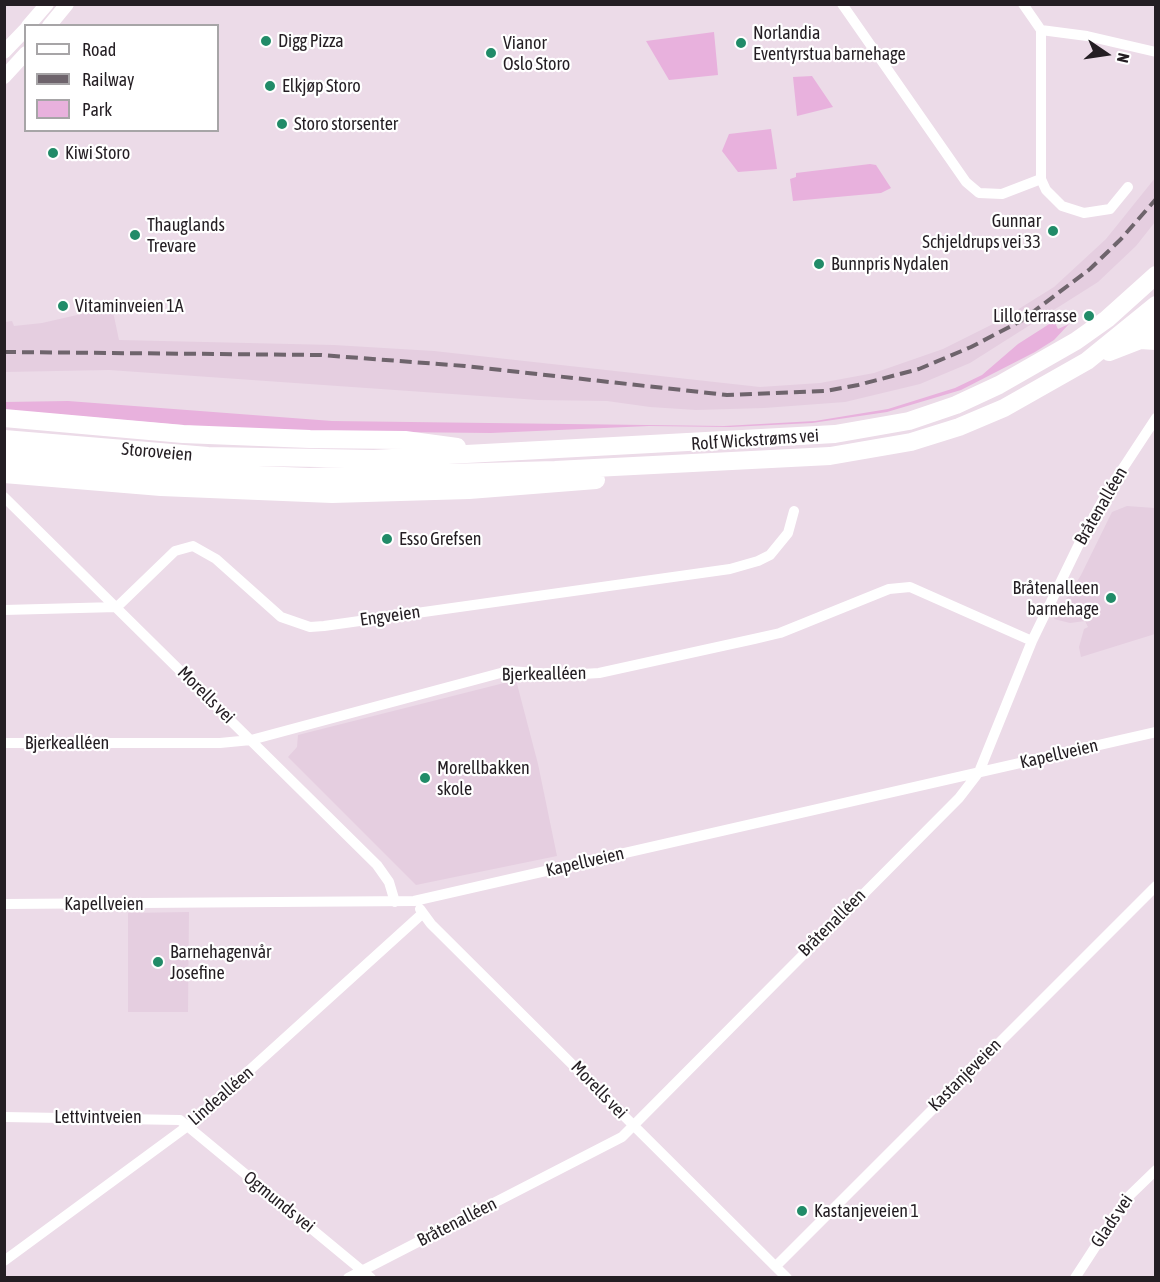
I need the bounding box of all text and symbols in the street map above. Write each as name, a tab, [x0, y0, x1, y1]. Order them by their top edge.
place label: Norlandia Eventyrstua barnehage	[753, 22, 906, 64]
legend	[24, 24, 219, 132]
north arrow	[1076, 24, 1136, 84]
place label: Digg Pizza	[278, 30, 344, 52]
place label: Vianor Oslo Storo	[503, 32, 570, 74]
marker: Digg Pizza	[259, 34, 273, 48]
marker: Norlandia Eventyrstua barnehage	[734, 36, 748, 50]
text: Road	[82, 39, 116, 60]
marker: Vianor Oslo Storo	[484, 46, 498, 60]
text: N	[1114, 51, 1133, 65]
text: Railway	[82, 69, 134, 90]
place label: Elkjøp Storo	[282, 75, 361, 97]
marker: Elkjøp Storo	[263, 79, 277, 93]
text: Park	[82, 99, 112, 120]
place label: Storo storsenter	[294, 113, 398, 135]
marker: Storo storsenter	[275, 117, 289, 131]
place label: Kiwi Storo	[65, 142, 130, 164]
marker: Kiwi Storo	[46, 146, 60, 160]
place label: Gunnar Schjeldrups vei 33	[922, 210, 1041, 252]
place label: Thauglands Trevare	[147, 214, 225, 256]
marker: Gunnar Schjeldrups vei 33	[1046, 224, 1060, 238]
marker: Thauglands Trevare	[128, 228, 142, 242]
place label: Bunnpris Nydalen	[831, 253, 949, 275]
marker: Bunnpris Nydalen	[812, 257, 826, 271]
place label: Vitaminveien 1A	[75, 295, 184, 317]
marker: Vitaminveien 1A	[56, 299, 70, 313]
place label: Lillo terrasse	[993, 305, 1077, 327]
marker: Lillo terrasse	[1082, 309, 1096, 323]
street label: Rolf Wickstrøms vei	[690, 425, 820, 455]
street label: Storoveien	[121, 438, 193, 466]
street label: Bråtenalléen	[1070, 463, 1132, 549]
place label: Esso Grefsen	[399, 528, 482, 550]
marker: Esso Grefsen	[380, 532, 394, 546]
place label: Bråtenalleen barnehage	[1013, 577, 1099, 620]
marker: Bråtenalleen barnehage	[1104, 591, 1118, 605]
street label: Engveien	[358, 601, 422, 631]
street label: Morells vei	[173, 662, 239, 728]
street label: Bjerkealléen	[502, 662, 586, 686]
street label: Bjerkealléen	[25, 732, 109, 754]
street label: Kapellveien	[1018, 735, 1100, 773]
place label: Morellbakken skole	[437, 757, 530, 800]
marker: Morellbakken skole	[418, 771, 432, 785]
street label: Kapellveien	[544, 843, 626, 881]
street label: Bråtenalléen	[794, 885, 870, 961]
street label: Kapellveien	[64, 893, 144, 915]
place label: Barnehagenvår Josefine	[170, 941, 271, 984]
marker: Barnehagenvår Josefine	[151, 955, 165, 969]
street label: Kastanjeveien	[924, 1034, 1006, 1116]
street label: Morells vei	[566, 1057, 632, 1123]
street label: Lindealléen	[184, 1062, 258, 1130]
street label: Lettvintveien	[54, 1106, 142, 1128]
street label: Ogmunds vei	[239, 1167, 319, 1237]
street label: Glads vei	[1086, 1190, 1138, 1252]
street label: Bråtenalléen	[414, 1193, 500, 1251]
place label: Kastanjeveien 1	[814, 1200, 919, 1222]
marker: Kastanjeveien 1	[795, 1204, 809, 1218]

